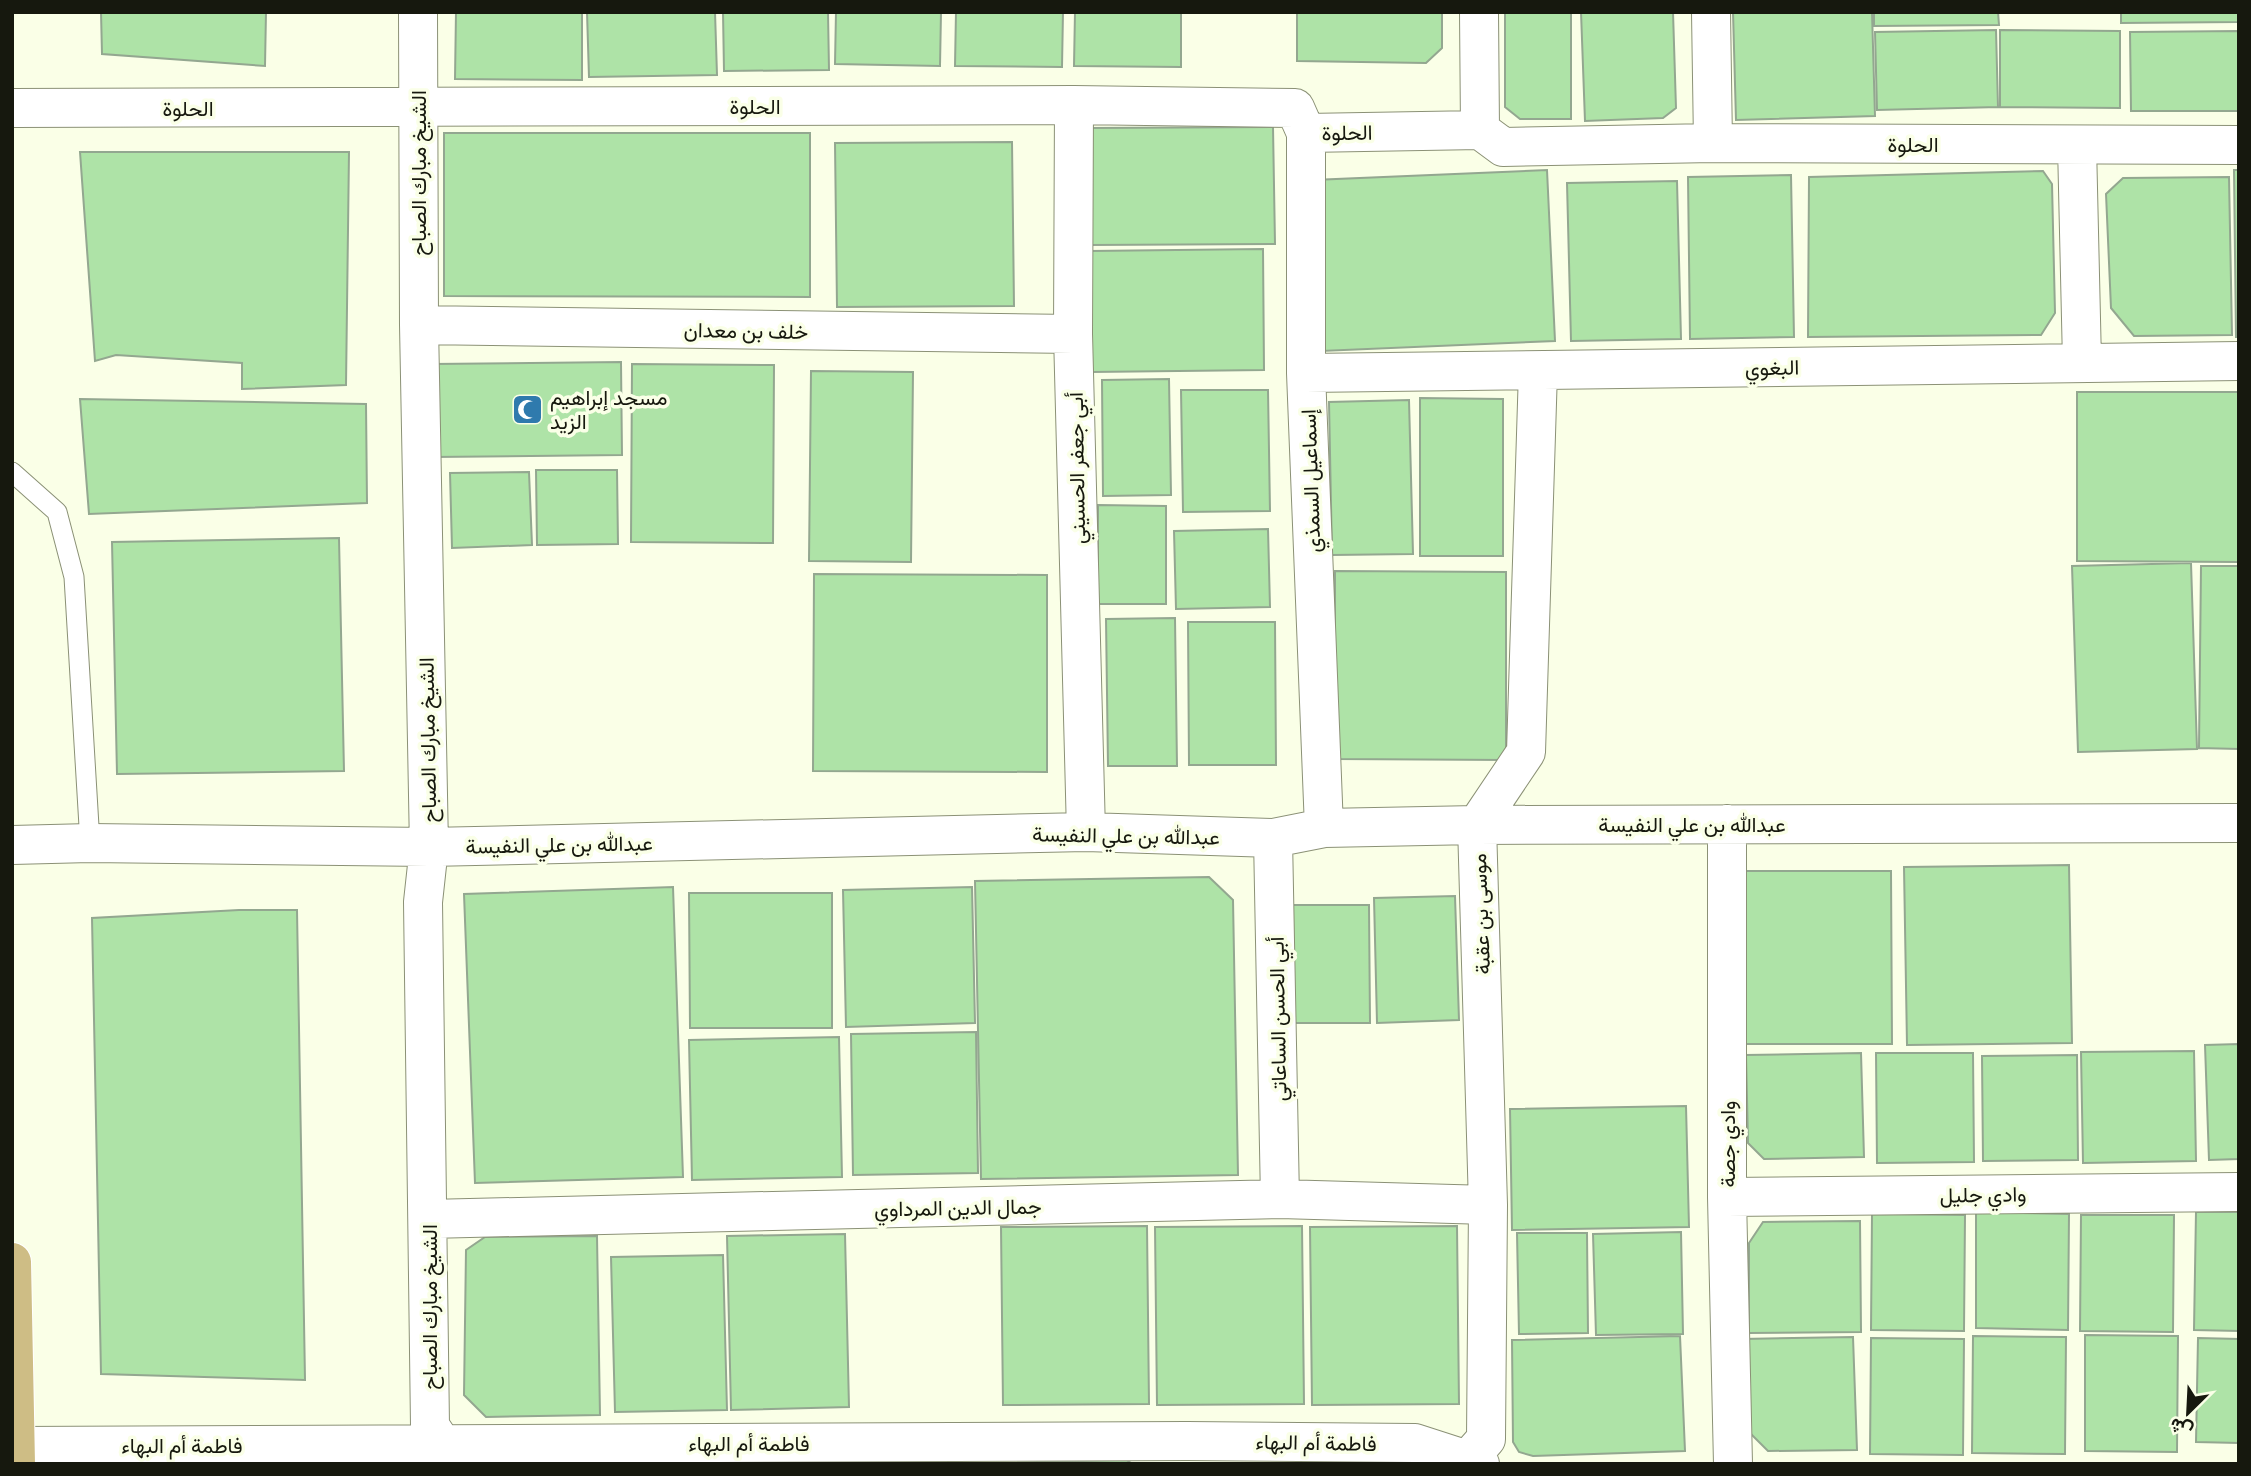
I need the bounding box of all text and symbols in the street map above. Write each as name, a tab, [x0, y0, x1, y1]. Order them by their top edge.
street label: الشيخ مبارك الصباح	[406, 90, 433, 256]
street label: الحلوة	[729, 94, 781, 120]
street label: الحلوة	[162, 96, 214, 122]
street label: الحلوة	[1321, 120, 1373, 146]
street label: الحلوة	[1887, 132, 1939, 158]
street label: خلف بن معدان	[683, 317, 809, 344]
street label: البغوي	[1745, 355, 1800, 385]
place label: مسجد إبراهيم الزيد	[550, 385, 667, 435]
street label: أبي جعفر الحسيني	[1063, 391, 1095, 544]
mosque icon: مسجد إبراهيم الزيد	[510, 392, 544, 426]
street label: إسماعيل السمذي	[1295, 408, 1330, 553]
street label: الشيخ مبارك الصباح	[414, 657, 443, 823]
street label: عبدالله بن علي النفيسة	[1598, 812, 1786, 842]
street label: عبدالله بن علي النفيسة	[1032, 821, 1220, 855]
street label: عبدالله بن علي النفيسة	[465, 830, 653, 864]
street label: موسى بن عقبة	[1466, 853, 1496, 975]
street label: أبي الحسن الساعاتي	[1264, 936, 1296, 1102]
street label: وادي جصة	[1715, 1101, 1745, 1187]
street label: وادي جليل	[1939, 1181, 2027, 1213]
street label: جمال الدين المرداوي	[874, 1194, 1042, 1226]
street label: الشيخ مبارك الصباح	[417, 1224, 444, 1390]
north arrow	[2153, 1378, 2223, 1448]
text: ش	[2166, 1413, 2196, 1443]
street label: فاطمة أم البهاء	[1255, 1429, 1377, 1458]
street label: فاطمة أم البهاء	[688, 1431, 810, 1458]
street label: فاطمة أم البهاء	[121, 1433, 243, 1460]

